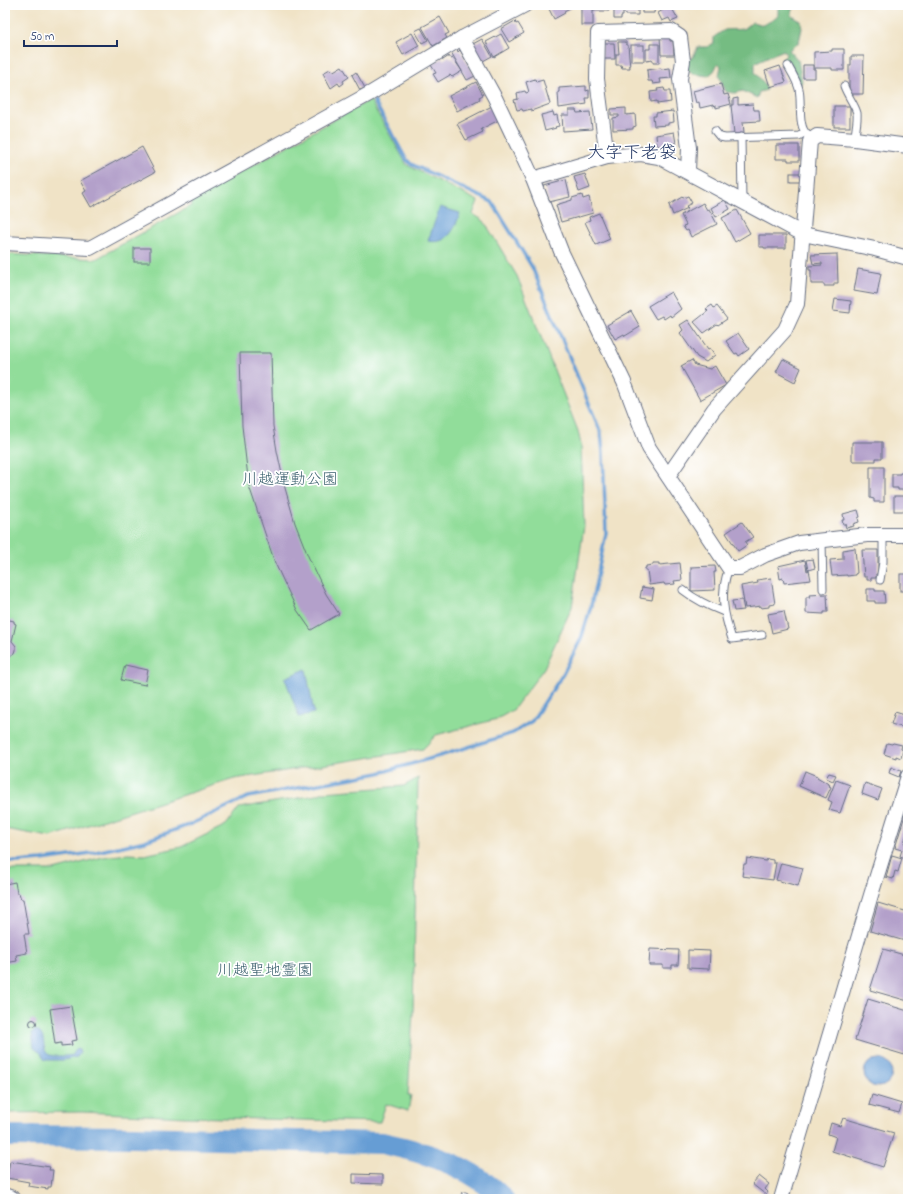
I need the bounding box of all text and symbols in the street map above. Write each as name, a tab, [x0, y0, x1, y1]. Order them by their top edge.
scale bar	[24, 22, 117, 48]
text: 50 m	[30, 28, 54, 46]
district label: 大字下老袋	[587, 141, 677, 167]
park label: 川越運動公園	[242, 468, 338, 492]
park label: 川越聖地霊園	[217, 959, 313, 983]

